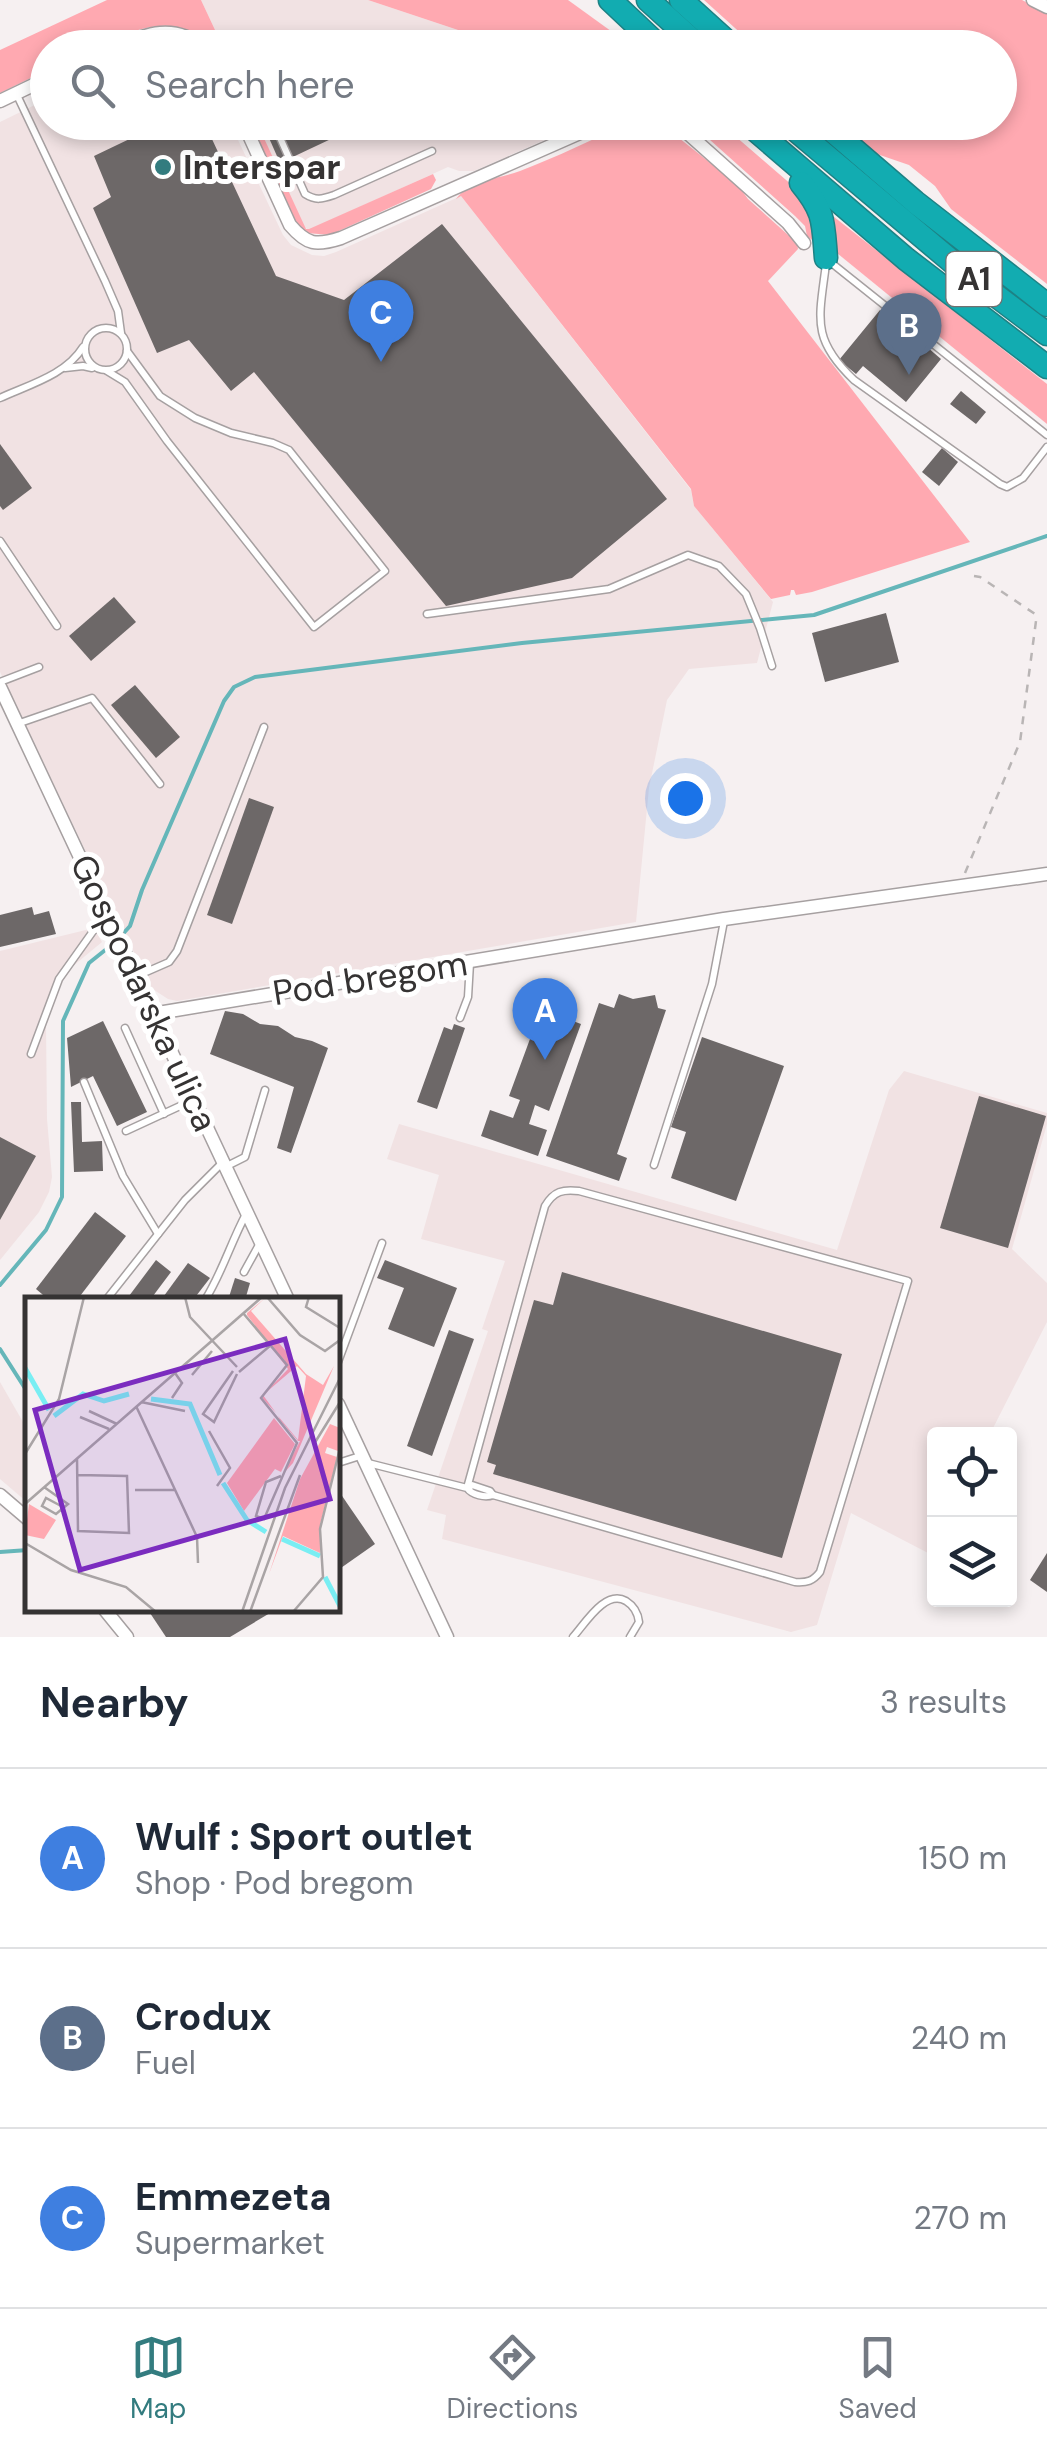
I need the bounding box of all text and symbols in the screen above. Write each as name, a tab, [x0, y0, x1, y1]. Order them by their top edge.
search box	[30, 30, 1017, 140]
icon: search	[65, 58, 120, 113]
text: Search here	[145, 60, 355, 110]
place label: Interspar	[183, 144, 341, 190]
marker: Interspar	[152, 156, 174, 178]
road number: A1	[946, 252, 1002, 306]
pin: C	[348, 280, 414, 362]
pin: B	[876, 292, 942, 375]
your location	[660, 773, 711, 824]
street label: Gospodarska ulica	[60, 847, 228, 1139]
street label: Pod bregom	[270, 940, 470, 1016]
pin: A	[512, 978, 578, 1060]
inset map	[25, 1297, 340, 1612]
map controls	[927, 1427, 1017, 1607]
button: locate	[927, 1427, 1017, 1517]
button: layers	[927, 1517, 1017, 1607]
text: Nearby	[40, 1675, 189, 1730]
text: 3 results	[880, 1681, 1007, 1723]
text: Wulf : Sport outlet	[135, 1812, 473, 1862]
text: A	[61, 1837, 84, 1879]
text: 150 m	[919, 1837, 1007, 1879]
text: Shop · Pod bregom	[135, 1862, 414, 1904]
text: Crodux	[135, 1992, 271, 2042]
text: B	[62, 2017, 83, 2059]
text: 240 m	[911, 2017, 1007, 2059]
text: Fuel	[135, 2042, 196, 2084]
text: Emmezeta	[135, 2172, 332, 2222]
text: C	[61, 2197, 84, 2239]
text: 270 m	[914, 2197, 1007, 2239]
text: Supermarket	[135, 2222, 325, 2264]
tab: Map	[130, 2330, 186, 2427]
tab: Directions	[447, 2330, 578, 2427]
tab: Saved	[838, 2330, 917, 2427]

